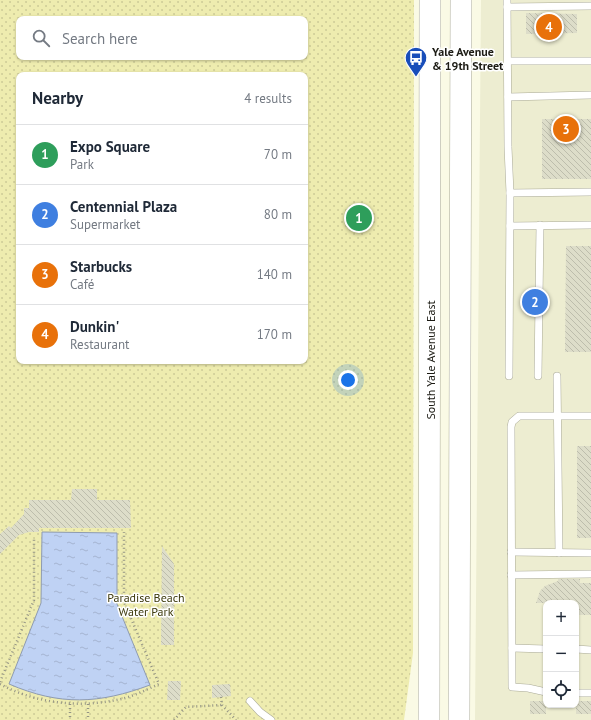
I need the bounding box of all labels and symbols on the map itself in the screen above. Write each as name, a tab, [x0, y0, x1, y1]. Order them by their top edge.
pin: 4	[536, 12, 562, 42]
place label: Yale Avenue & 19th Street	[431, 44, 504, 73]
bus stop icon: Yale Avenue & 19th Street	[403, 45, 429, 78]
pin: 3	[553, 114, 579, 144]
pin: 1	[346, 203, 372, 233]
pin: 2	[522, 287, 548, 317]
street label: South Yale Avenue East	[423, 300, 438, 420]
your location	[338, 370, 358, 390]
park label: Paradise Beach Water Park	[107, 590, 185, 619]

